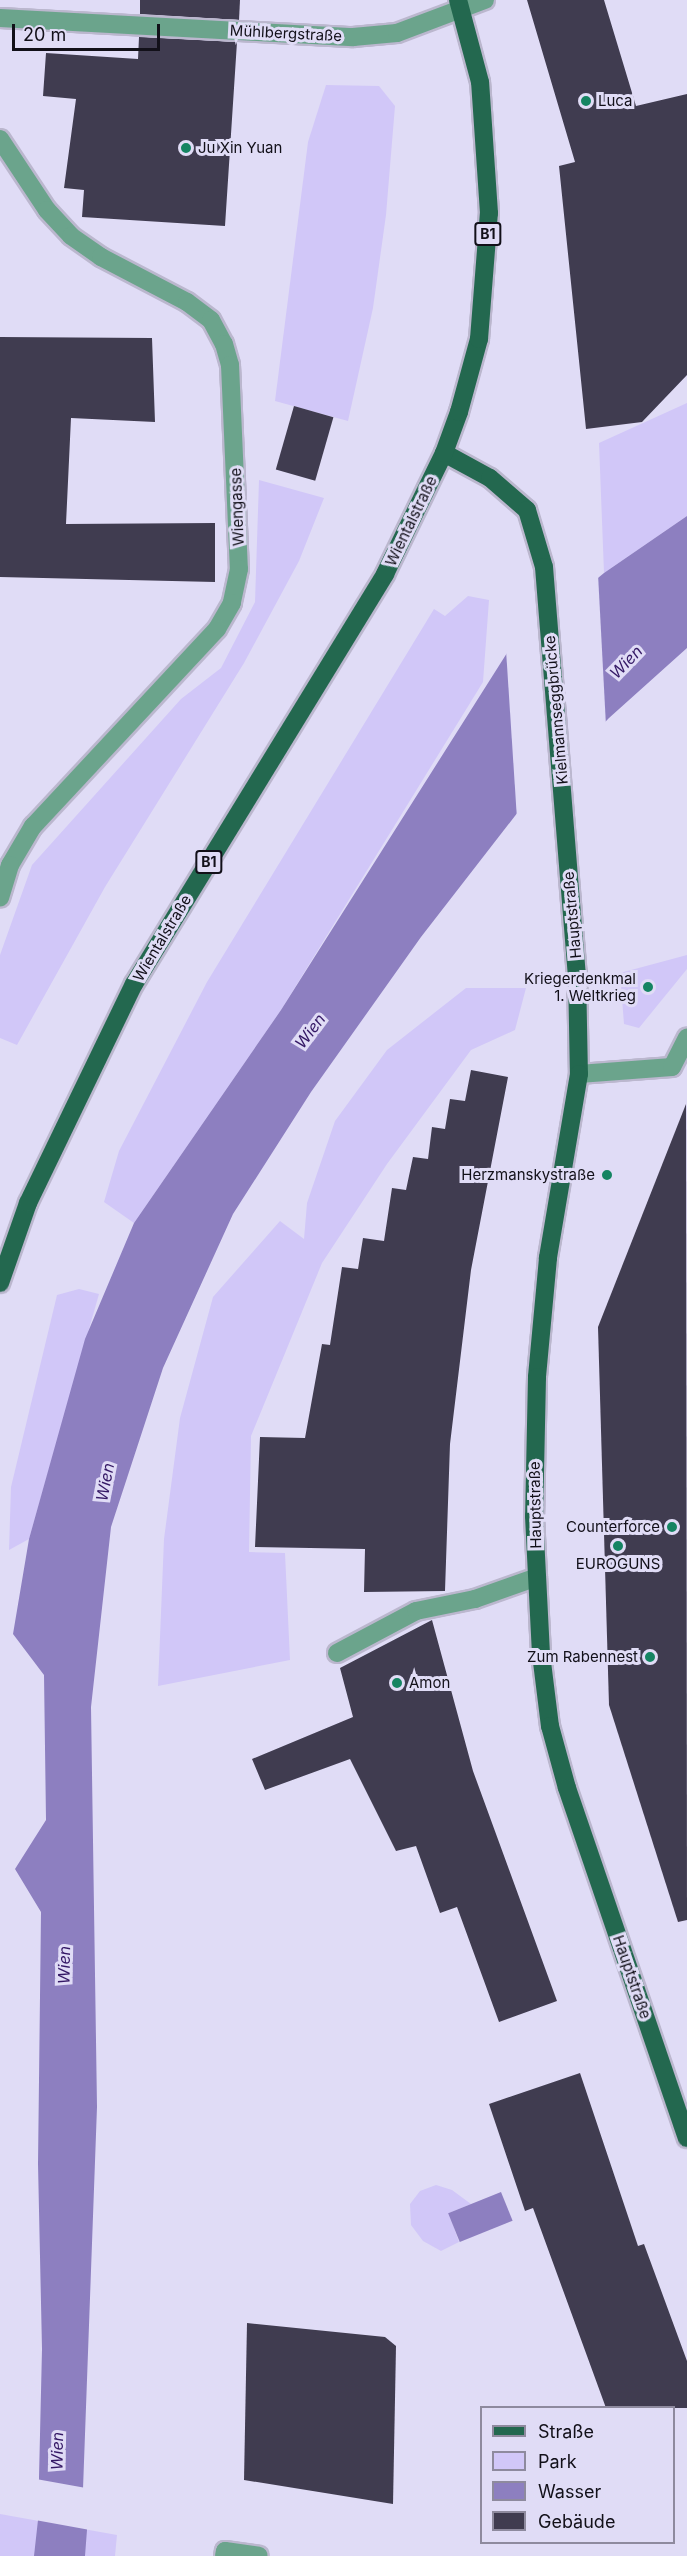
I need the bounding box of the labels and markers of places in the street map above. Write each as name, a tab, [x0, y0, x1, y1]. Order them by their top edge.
place label: Luca	[598, 92, 632, 110]
marker: Luca	[579, 94, 593, 108]
place label: Ju Xin Yuan	[198, 139, 282, 157]
marker: Ju Xin Yuan	[179, 141, 193, 155]
place label: Kriegerdenkmal 1. Weltkrieg	[524, 969, 636, 1004]
marker: Kriegerdenkmal 1. Weltkrieg	[641, 980, 655, 994]
place label: Herzmanskystraße	[461, 1166, 595, 1184]
marker: Herzmanskystraße	[600, 1168, 614, 1182]
place label: Counterforce	[566, 1518, 660, 1536]
marker: Counterforce	[665, 1520, 679, 1534]
marker: EUROGUNS	[611, 1539, 625, 1553]
place label: EUROGUNS	[576, 1555, 660, 1573]
place label: Zum Rabennest	[527, 1648, 638, 1666]
marker: Zum Rabennest	[643, 1650, 657, 1664]
place label: Amon	[409, 1674, 450, 1692]
marker: Amon	[390, 1676, 404, 1690]

